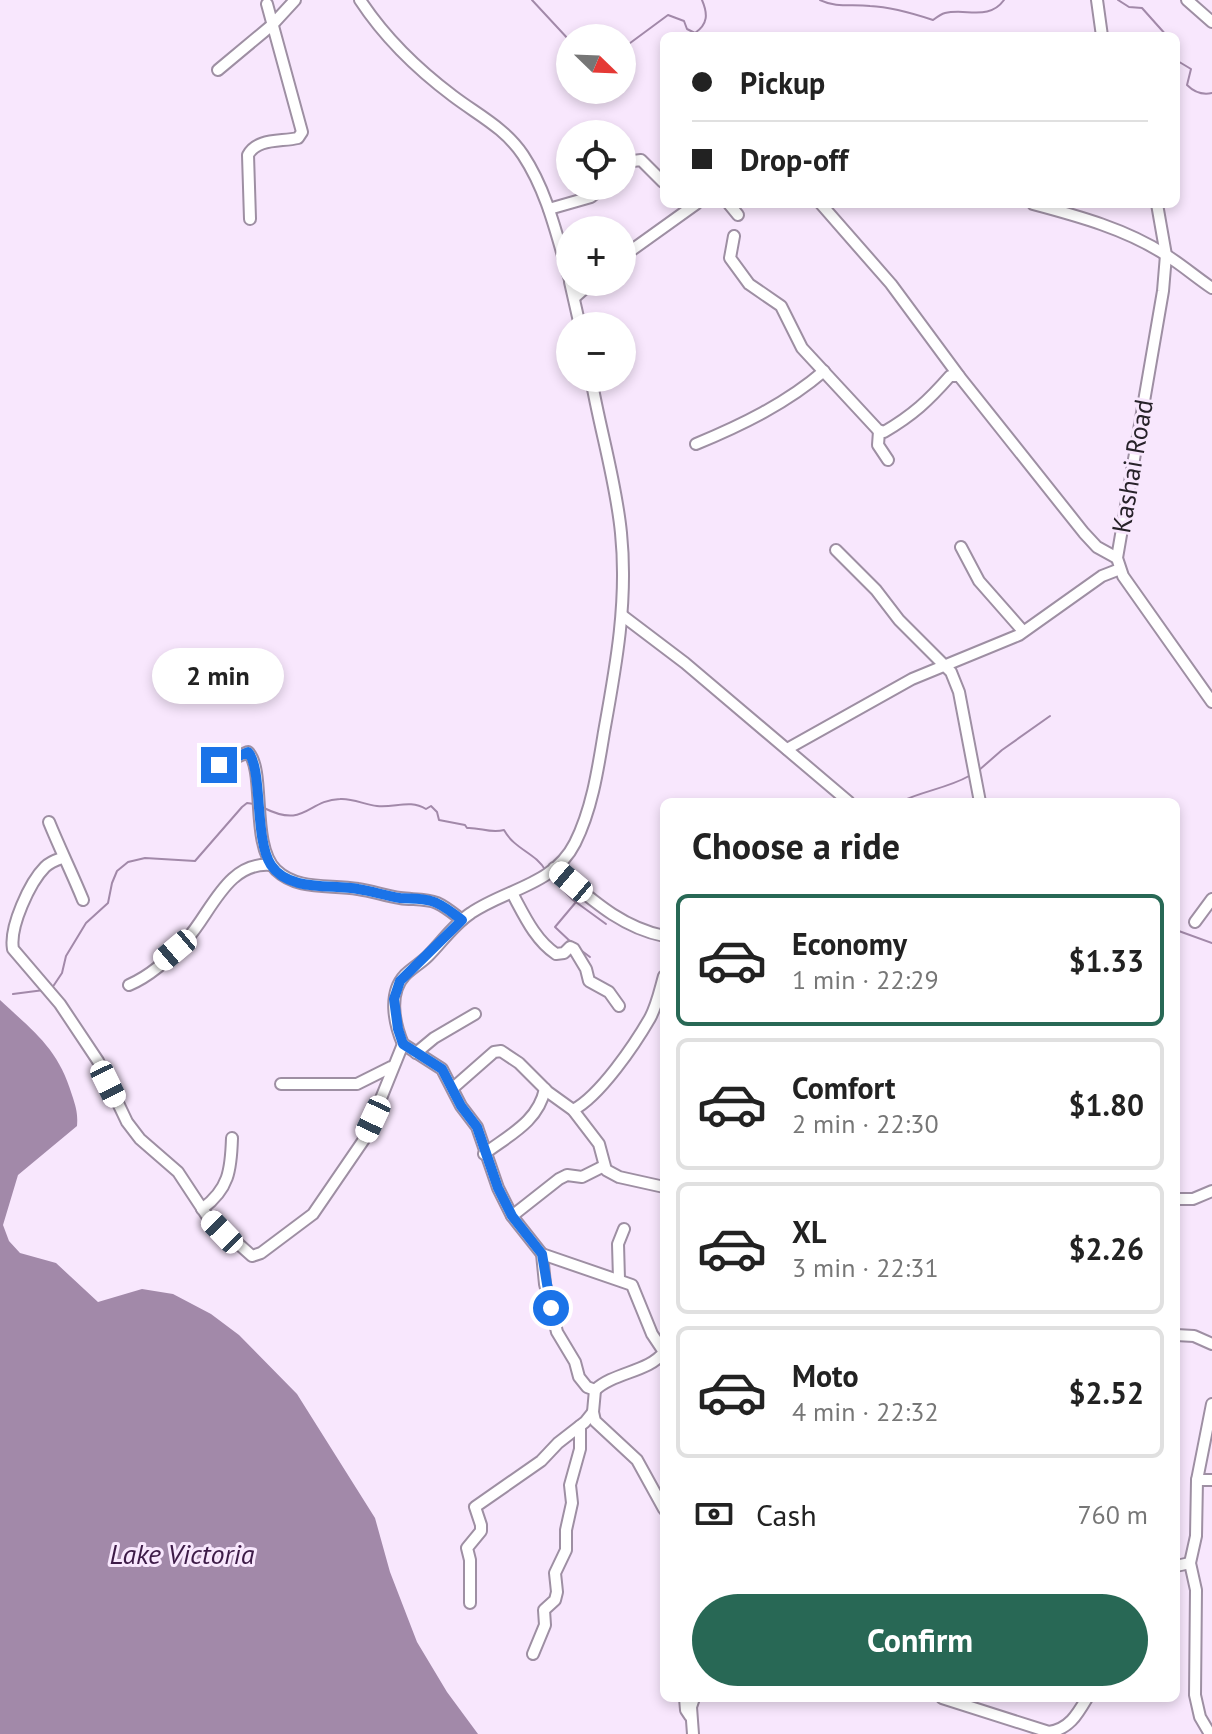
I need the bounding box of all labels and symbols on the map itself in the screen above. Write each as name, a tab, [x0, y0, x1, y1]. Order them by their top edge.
north arrow	[556, 24, 636, 104]
street label: Kashai Road	[1104, 397, 1160, 535]
callout: 2 min	[153, 649, 285, 705]
route end	[201, 747, 237, 783]
car	[545, 857, 597, 907]
car	[149, 925, 201, 975]
car	[87, 1057, 129, 1111]
car	[352, 1092, 394, 1146]
car	[197, 1206, 247, 1258]
route start	[533, 1290, 569, 1326]
water label: Lake Victoria	[110, 1535, 255, 1572]

